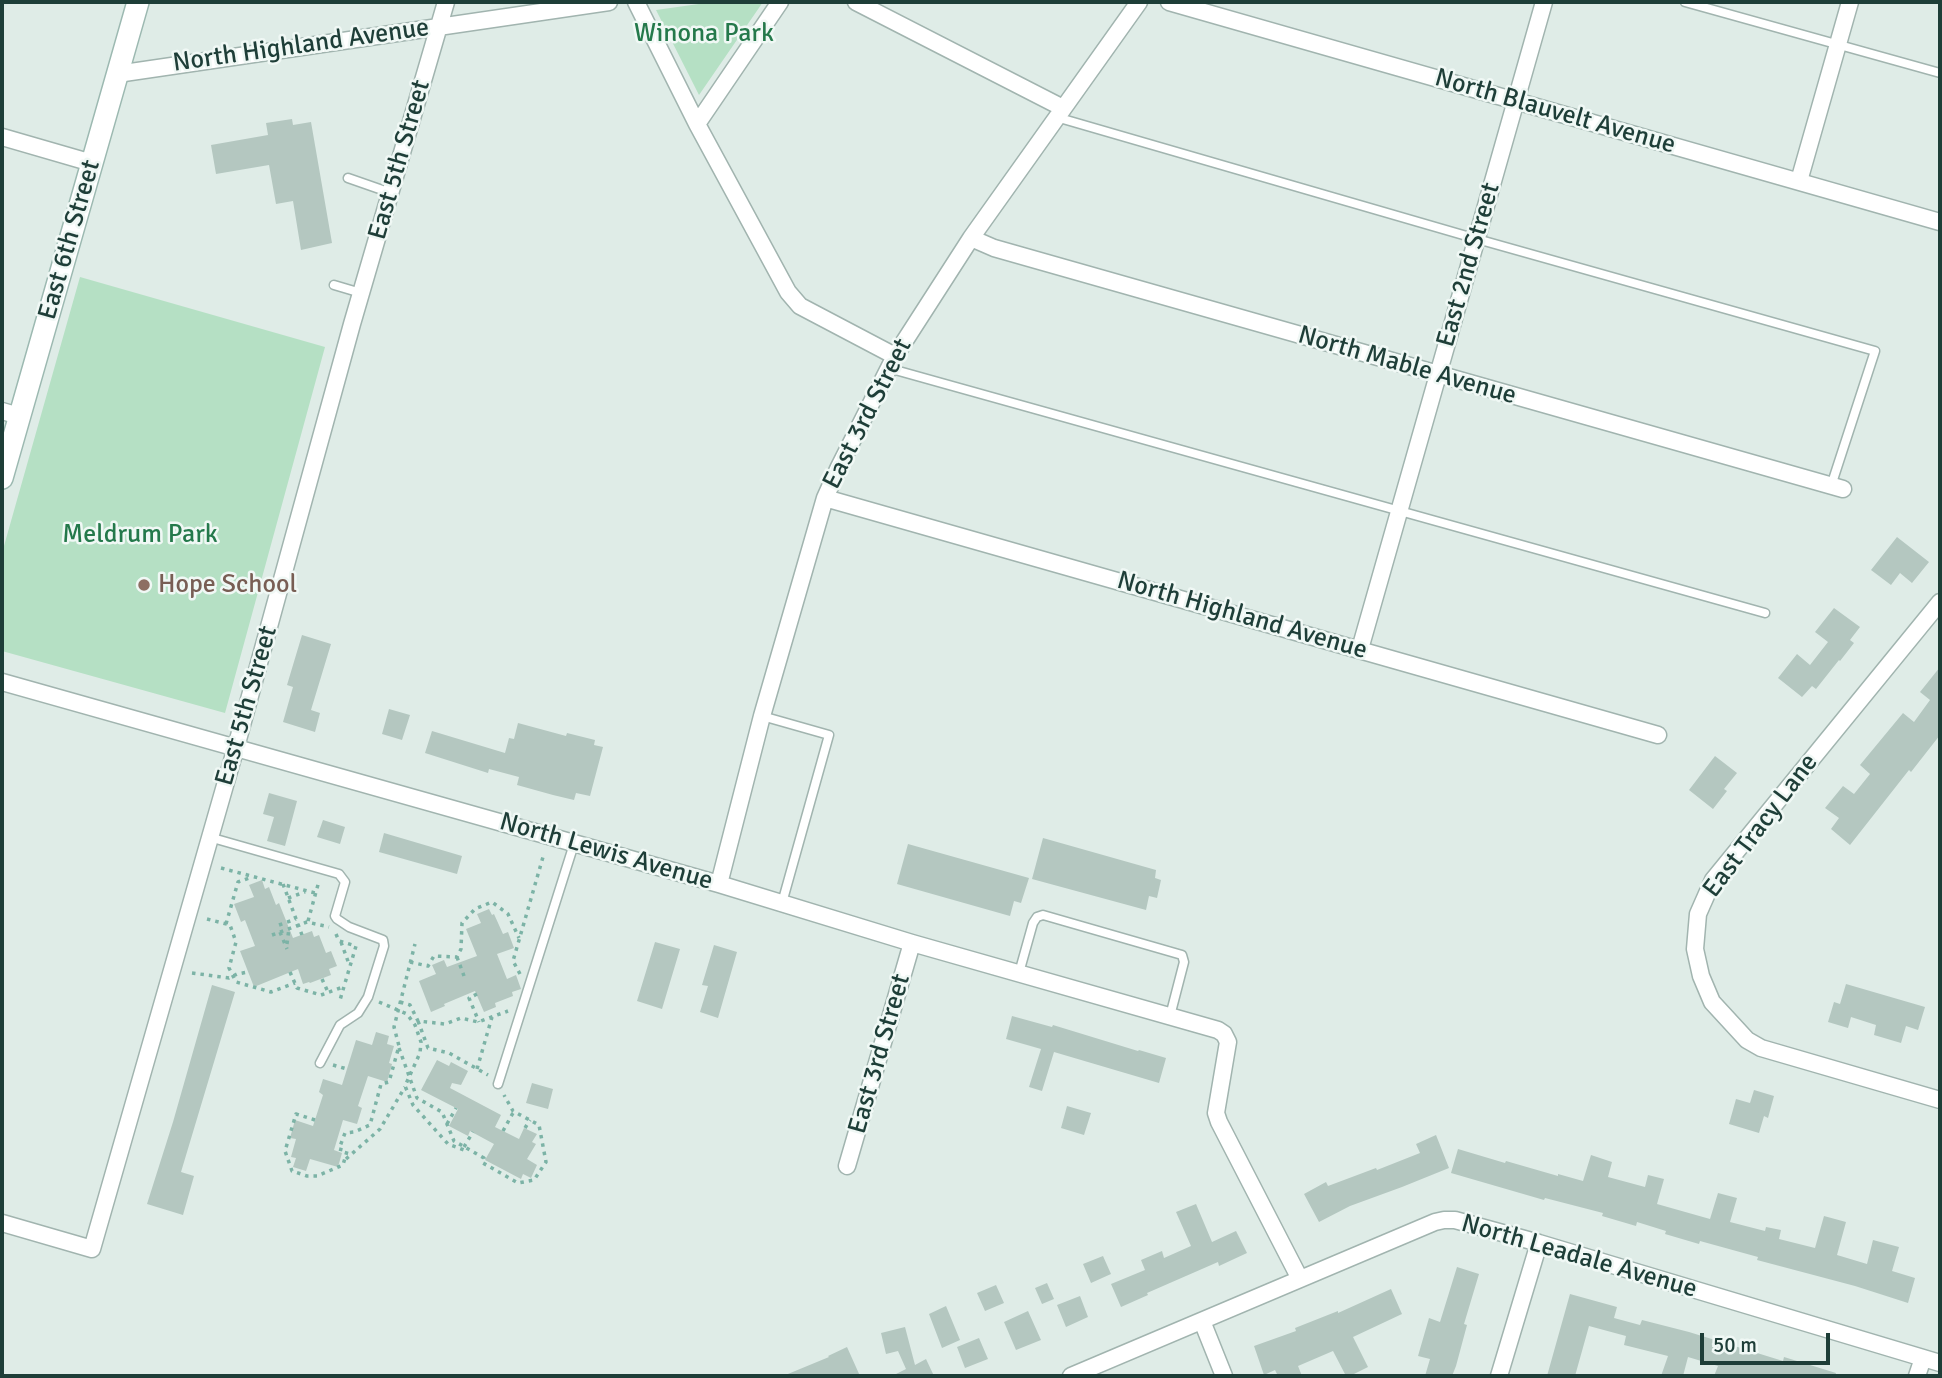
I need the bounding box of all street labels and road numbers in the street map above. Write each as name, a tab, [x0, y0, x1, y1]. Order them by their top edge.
street label: North Highland Avenue	[171, 13, 431, 79]
street label: North Blauvelt Avenue	[1431, 63, 1679, 161]
street label: East 5th Street	[362, 77, 438, 243]
street label: East 6th Street	[32, 157, 108, 323]
street label: East 2nd Street	[1431, 179, 1507, 351]
street label: North Mable Avenue	[1294, 320, 1520, 412]
street label: East 3rd Street	[817, 334, 919, 494]
street label: North Highland Avenue	[1113, 565, 1371, 667]
street label: East 5th Street	[209, 623, 285, 789]
street label: East Tracy Lane	[1697, 748, 1825, 904]
street label: North Lewis Avenue	[496, 807, 716, 897]
street label: East 3rd Street	[842, 971, 918, 1137]
street label: North Leadale Avenue	[1458, 1208, 1700, 1306]

